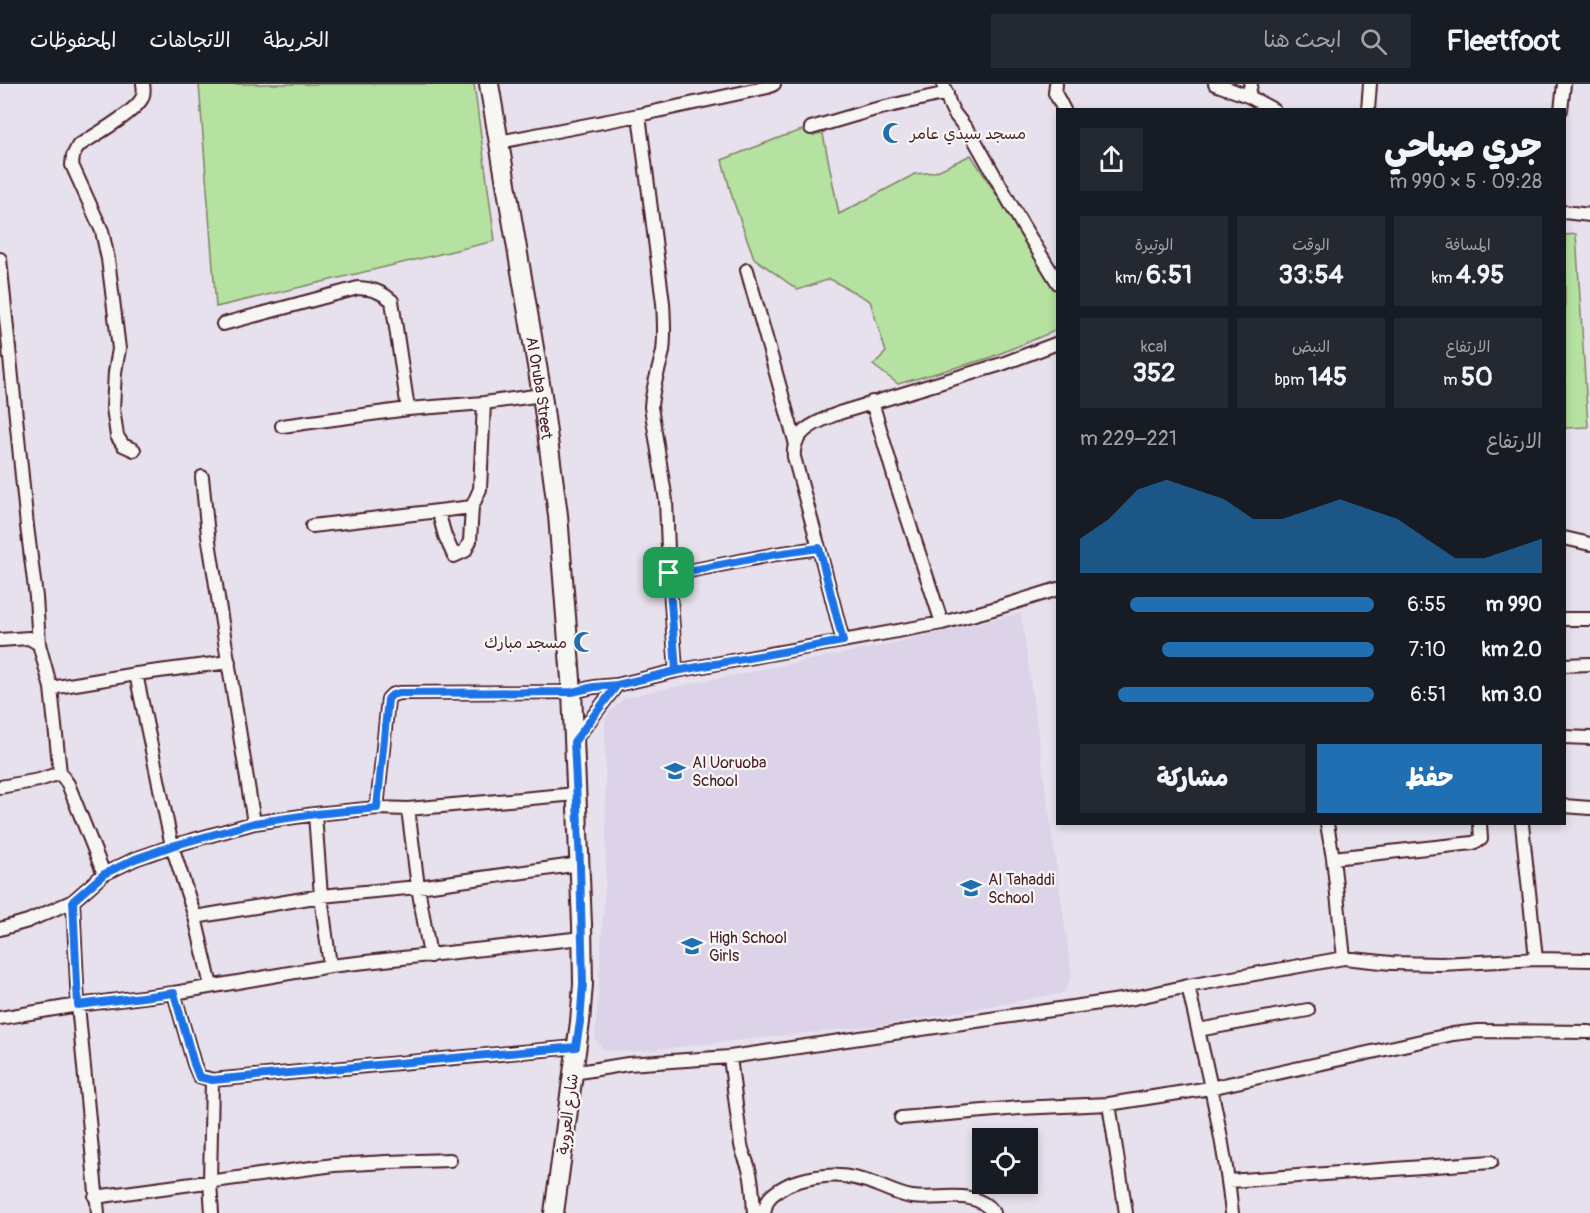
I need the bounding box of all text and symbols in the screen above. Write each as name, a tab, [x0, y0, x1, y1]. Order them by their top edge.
search box	[991, 14, 1411, 68]
text: Fleetfoot	[1447, 24, 1560, 59]
icon: search	[1357, 25, 1390, 58]
text: ابحث هنا	[1263, 26, 1342, 54]
text: المحفوظات	[30, 27, 116, 54]
text: الاتجاهات	[149, 27, 231, 54]
text: الخريطة	[264, 27, 329, 54]
mosque icon: مسجد سيدي عامر	[881, 121, 905, 145]
place label: مسجد سيدي عامر	[908, 124, 1026, 145]
text: جري صباحي	[1384, 126, 1542, 167]
button: share	[1080, 128, 1143, 191]
text: 09:28 · 5 × 990 m	[1389, 169, 1542, 194]
text: الوتيرة	[1135, 235, 1173, 255]
text: الوقت	[1292, 235, 1330, 255]
text: المسافة	[1445, 235, 1491, 255]
text: 6:51	[1146, 259, 1192, 291]
text: 33:54	[1278, 259, 1344, 291]
text: 4.95	[1456, 259, 1504, 291]
text: /km	[1116, 268, 1146, 288]
text: km	[1432, 268, 1456, 288]
street label: Al Oruba Street	[521, 335, 557, 441]
text: kcal	[1141, 337, 1167, 357]
text: النبض	[1292, 337, 1330, 357]
text: الارتفاع	[1446, 337, 1490, 357]
text: 352	[1132, 357, 1176, 389]
text: 145	[1308, 361, 1347, 393]
text: 50	[1461, 361, 1493, 393]
text: bpm	[1275, 370, 1308, 390]
text: m	[1443, 370, 1461, 390]
text: 221–229 m	[1080, 426, 1177, 451]
text: الارتفاع	[1486, 429, 1542, 454]
pin	[643, 547, 694, 598]
icon: arrive	[652, 556, 685, 589]
text: 6:55	[1407, 592, 1446, 617]
text: 990 m	[1486, 592, 1542, 617]
mosque icon: مسجد مبارك	[572, 630, 596, 654]
place label: مسجد مبارك	[484, 633, 567, 653]
text: 7:10	[1409, 637, 1446, 662]
text: 2.0 km	[1482, 637, 1542, 662]
text: 6:51	[1410, 682, 1446, 707]
text: 3.0 km	[1482, 682, 1542, 707]
button: مشاركة	[1080, 744, 1305, 813]
button: حفظ	[1317, 744, 1542, 813]
place label: Al Uoruoba School	[692, 753, 767, 791]
school or university icon: Al Uoruoba School	[663, 759, 687, 783]
place label: Al Tahaddi School	[988, 870, 1055, 908]
school or university icon: Al Tahaddi School	[959, 876, 983, 900]
place label: High School Girls	[709, 928, 787, 966]
school or university icon: High School Girls	[680, 934, 704, 958]
street label: شارع العروبة	[553, 1072, 584, 1156]
map controls	[972, 1128, 1038, 1194]
button: locate	[972, 1128, 1038, 1194]

